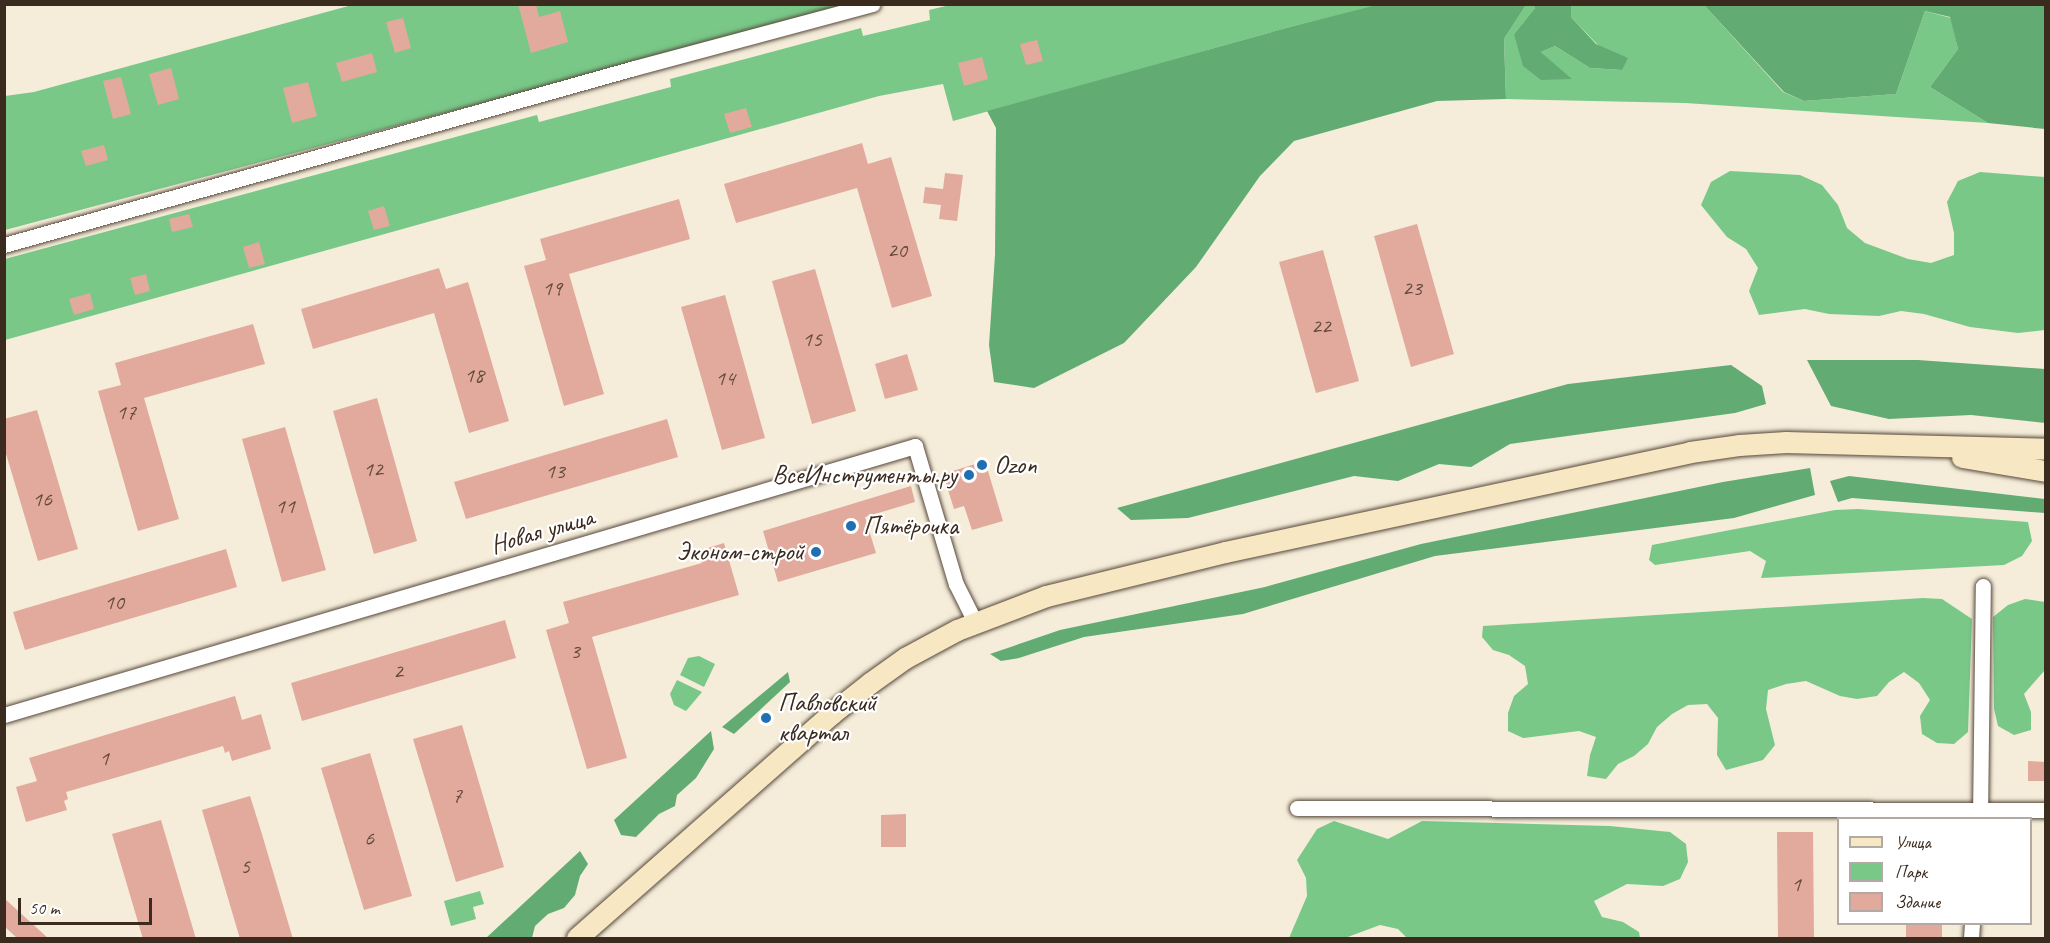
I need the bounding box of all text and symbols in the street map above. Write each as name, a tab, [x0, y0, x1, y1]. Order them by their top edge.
house number: 20	[887, 238, 907, 264]
house number: 19	[542, 276, 562, 302]
house number: 23	[1402, 276, 1422, 302]
house number: 22	[1311, 314, 1331, 340]
house number: 15	[802, 327, 822, 353]
house number: 18	[464, 363, 484, 389]
house number: 14	[715, 366, 735, 392]
house number: 17	[116, 400, 136, 426]
place label: Ozon	[994, 449, 1037, 481]
house number: 12	[363, 457, 383, 483]
marker: Ozon	[975, 458, 989, 472]
house number: 13	[545, 459, 565, 485]
place label: ВсеИнструменты.ру	[772, 459, 957, 491]
marker: ВсеИнструменты.ру	[962, 468, 976, 482]
house number: 16	[32, 487, 52, 513]
house number: 11	[275, 494, 295, 520]
street label: Новая улица	[486, 501, 598, 561]
place label: Пятёрочка	[863, 510, 958, 542]
marker: Пятёрочка	[844, 519, 858, 533]
place label: Эконом-строй	[676, 536, 804, 568]
marker: Эконом-строй	[809, 545, 823, 559]
house number: 10	[104, 590, 124, 616]
house number: 3	[570, 639, 580, 665]
house number: 2	[393, 659, 403, 685]
place label: Павловский квартал	[778, 687, 876, 748]
marker: Павловский квартал	[759, 711, 773, 725]
house number: 1	[99, 746, 109, 772]
house number: 7	[452, 783, 462, 809]
legend	[1837, 817, 2032, 925]
house number: 6	[364, 826, 374, 852]
text: Улица	[1895, 831, 1931, 853]
house number: 5	[240, 854, 250, 880]
text: Парк	[1895, 861, 1927, 883]
house number: 1	[1791, 872, 1801, 898]
scale bar	[21, 886, 154, 924]
text: Здание	[1895, 891, 1940, 913]
text: 50 m	[29, 897, 60, 919]

